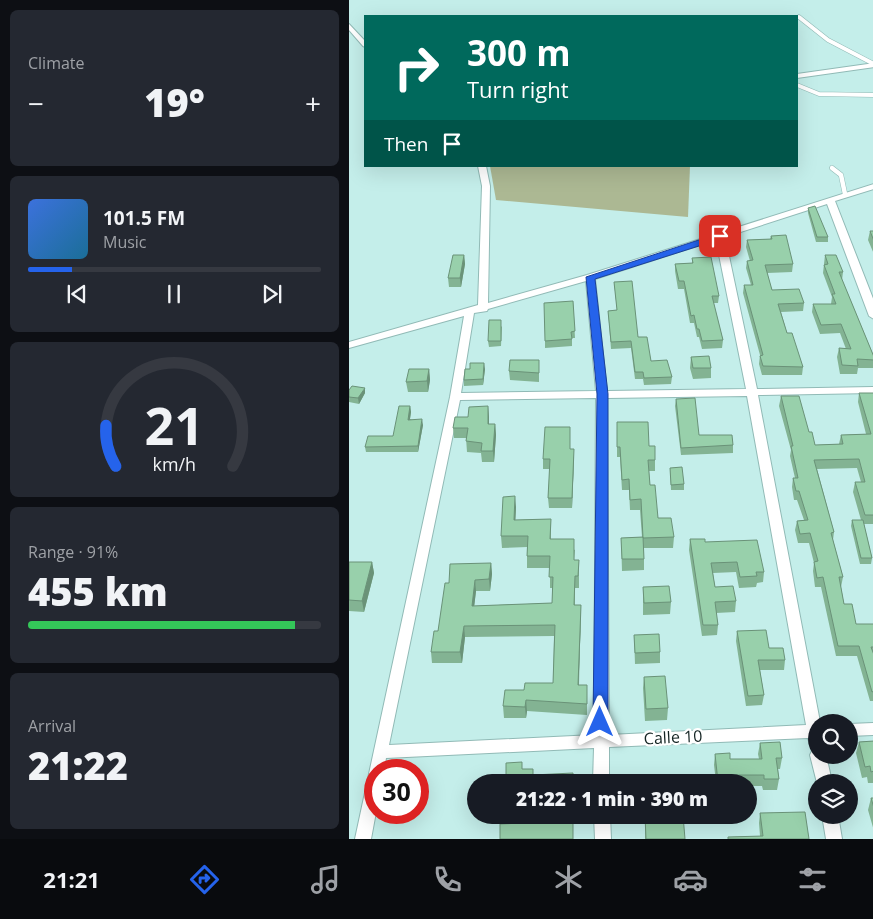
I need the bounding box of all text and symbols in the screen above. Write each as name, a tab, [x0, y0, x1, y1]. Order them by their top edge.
text: 300 m	[467, 29, 571, 76]
icon: right	[384, 35, 449, 100]
text: Climate	[28, 52, 85, 74]
text: Turn right	[467, 74, 569, 104]
text: 19°	[144, 76, 205, 128]
text: −	[28, 84, 44, 122]
text: +	[305, 84, 321, 122]
icon: arrive	[438, 130, 466, 158]
text: Then	[384, 131, 428, 157]
text: 101.5 FM	[103, 205, 185, 231]
pin	[699, 215, 741, 257]
icon: arrive	[706, 222, 734, 250]
text: Music	[103, 231, 147, 253]
icon: previous	[63, 280, 91, 308]
icon: pause	[160, 280, 188, 308]
icon: next	[258, 280, 286, 308]
text: 21	[145, 389, 204, 460]
text: km/h	[153, 452, 196, 476]
text: Range · 91%	[28, 541, 118, 563]
text: 455 km	[28, 565, 168, 617]
position arrow	[573, 695, 625, 747]
map controls	[808, 714, 858, 824]
button: search	[808, 714, 858, 764]
text: Arrival	[28, 715, 76, 737]
street label: Calle 10	[643, 724, 703, 750]
text: 21:22	[28, 739, 128, 791]
speed limit sign: 30	[364, 759, 429, 824]
button: layers	[808, 774, 858, 824]
text: 21:22 · 1 min · 390 m	[516, 786, 708, 812]
icon: directions	[187, 862, 222, 897]
icon: music	[308, 862, 343, 897]
icon: phone	[430, 862, 465, 897]
icon: climate	[551, 862, 586, 897]
icon: car	[673, 862, 708, 897]
icon: filters	[795, 862, 830, 897]
text: 21:21	[43, 864, 100, 894]

